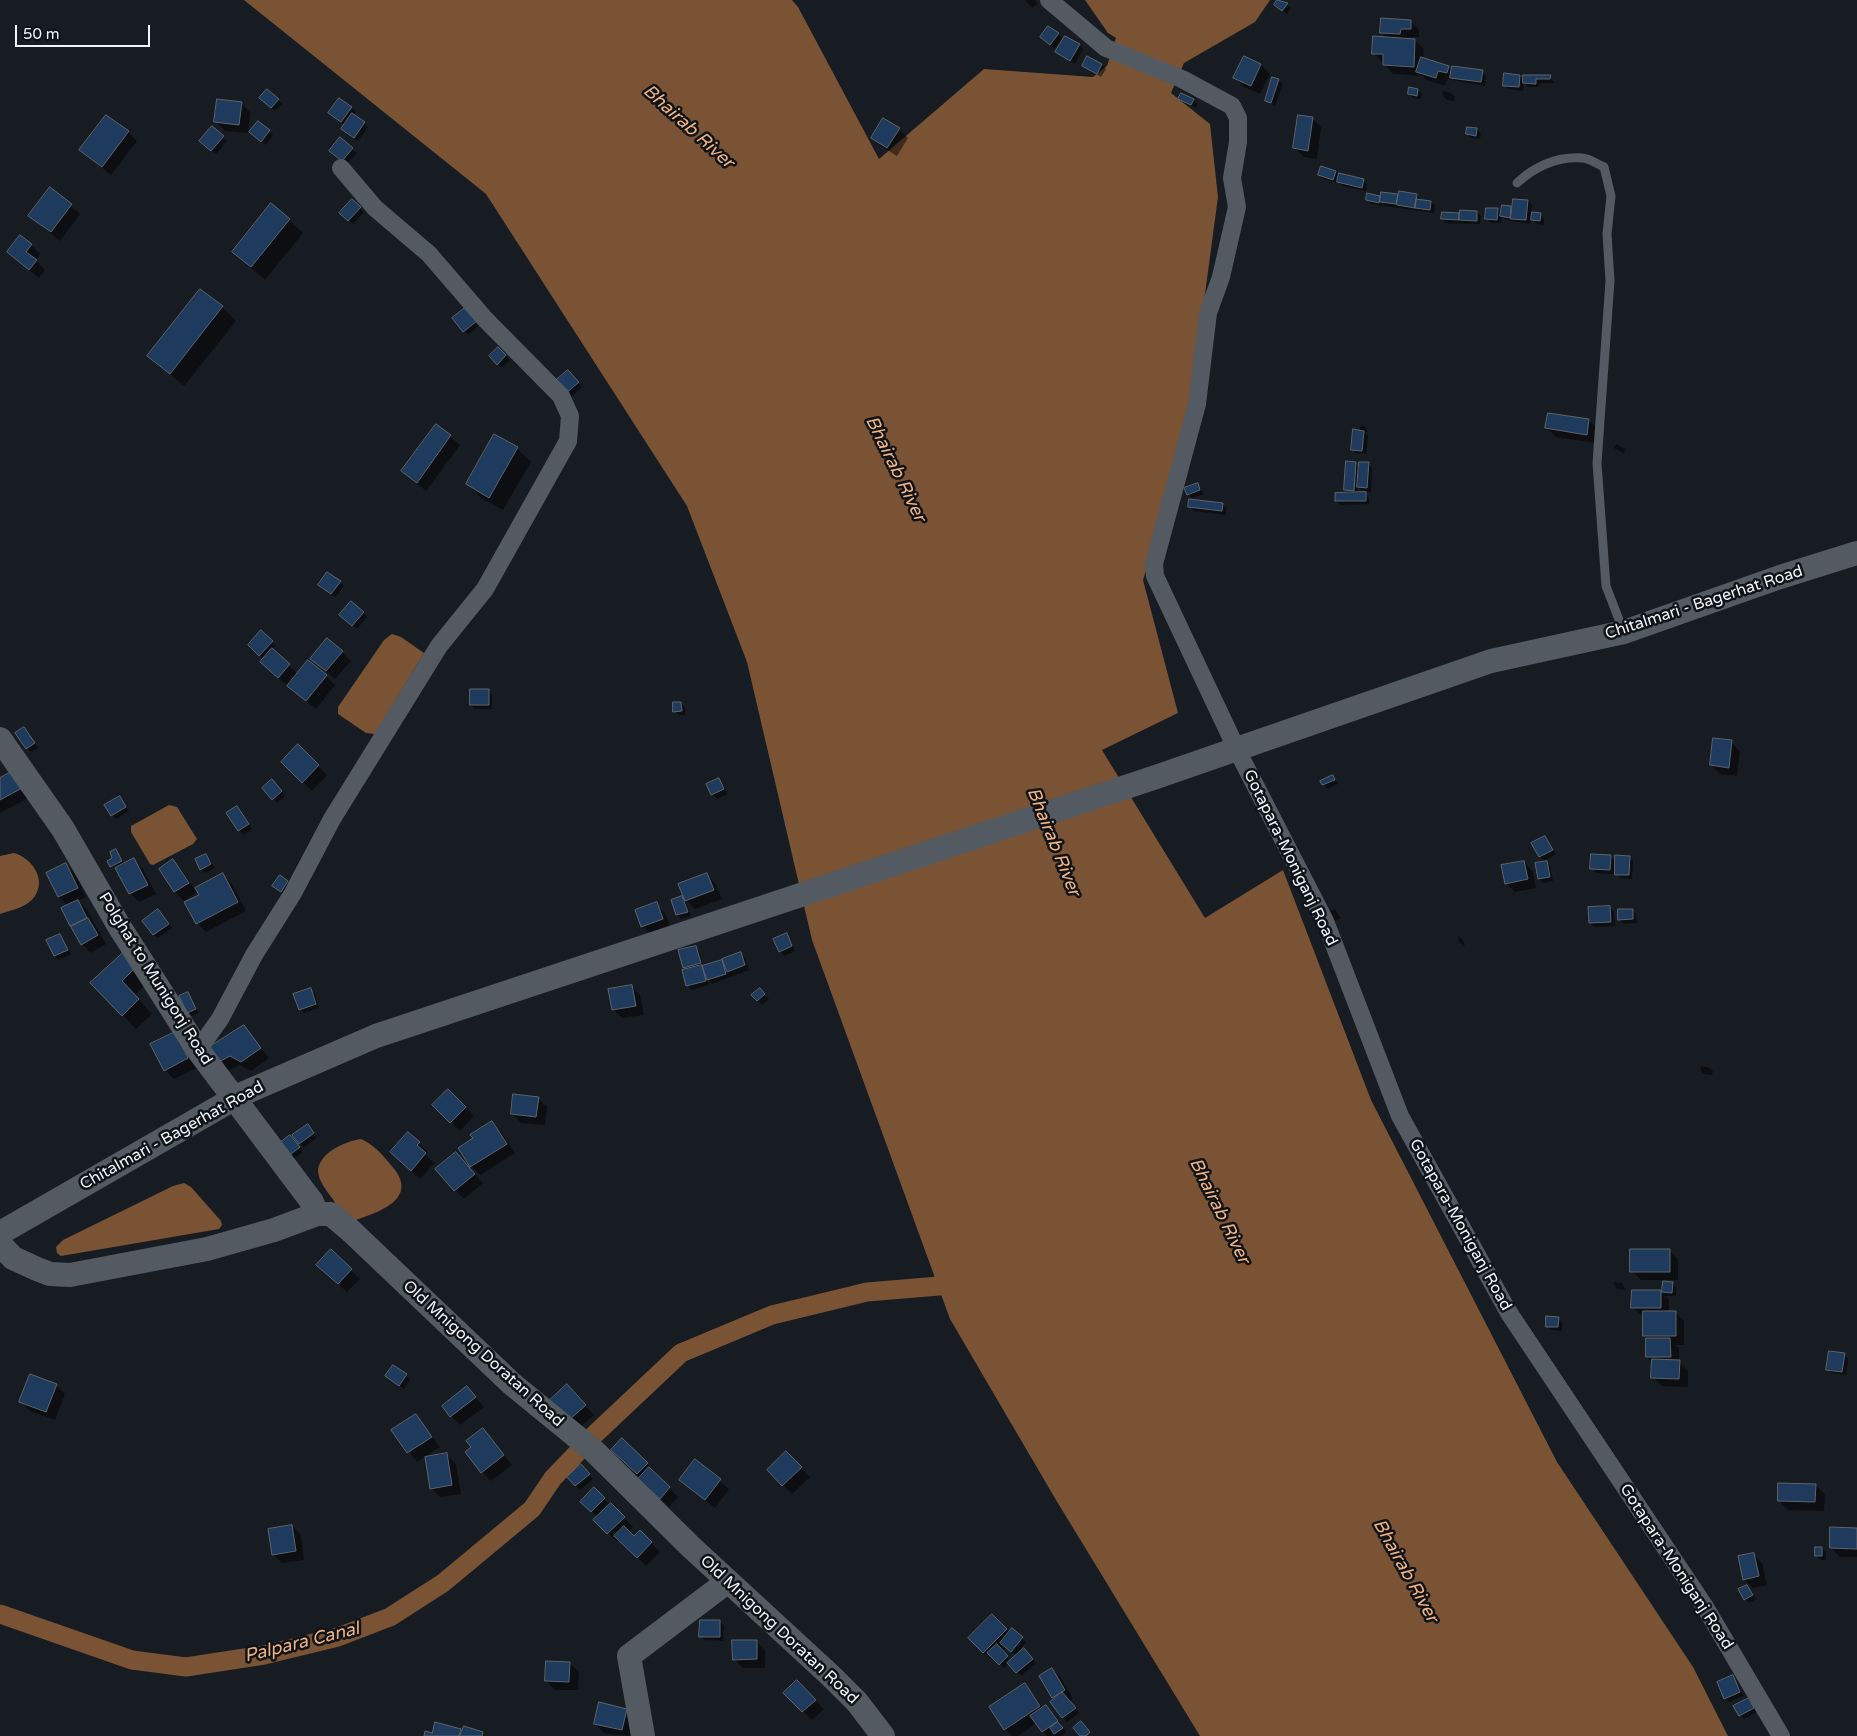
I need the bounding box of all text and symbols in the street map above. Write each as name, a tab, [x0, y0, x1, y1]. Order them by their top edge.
scale bar	[18, 15, 152, 47]
text: 50 m	[23, 25, 60, 43]
water label: Bhairab River	[638, 81, 738, 173]
water label: Bhairab River	[860, 413, 930, 525]
street label: Chitalmari - Bagerhat Road	[1603, 562, 1805, 644]
street label: Gotapara-Moniganj Road	[1239, 767, 1341, 949]
water label: Bhairab River	[1021, 785, 1085, 899]
street label: Polghat to Munigonj Road	[94, 889, 216, 1069]
street label: Chitalmari - Bagerhat Road	[77, 1077, 267, 1195]
street label: Gotapara-Moniganj Road	[1405, 1136, 1515, 1314]
water label: Bhairab River	[1184, 1155, 1254, 1267]
street label: Old Mnigong Doratan Road	[399, 1277, 567, 1431]
street label: Gotapara-Moniganj Road	[1615, 1481, 1737, 1653]
water label: Bhairab River	[1368, 1516, 1442, 1626]
street label: Old Mnigong Doratan Road	[696, 1552, 862, 1708]
water label: Palpara Canal	[242, 1618, 362, 1668]

